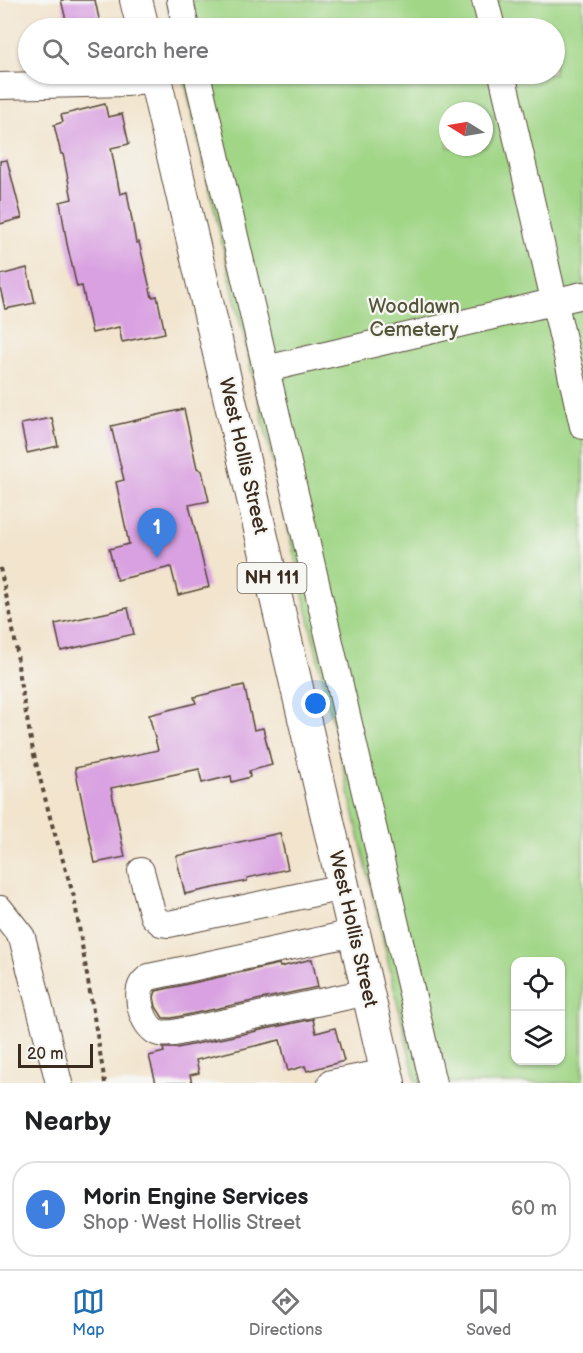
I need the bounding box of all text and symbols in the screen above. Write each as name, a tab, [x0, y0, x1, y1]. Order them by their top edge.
search box	[18, 18, 565, 84]
icon: search	[39, 35, 72, 68]
text: Search here	[87, 38, 209, 65]
north arrow	[439, 102, 493, 156]
park label: Woodlawn Cemetery	[368, 295, 460, 342]
street label: West Hollis Street	[213, 375, 273, 537]
pin: 1	[138, 508, 176, 558]
road number: NH 111	[238, 563, 306, 593]
your location	[301, 689, 330, 718]
street label: West Hollis Street	[323, 848, 383, 1010]
map controls	[511, 957, 565, 1065]
button: locate	[511, 957, 565, 1011]
button: layers	[511, 1011, 565, 1065]
scale bar	[18, 1041, 93, 1068]
text: 20 m	[27, 1045, 63, 1064]
text: Nearby	[24, 1107, 111, 1138]
text: Morin Engine Services	[83, 1184, 308, 1211]
text: 1	[41, 1197, 50, 1221]
text: 60 m	[511, 1197, 557, 1221]
text: Shop · West Hollis Street	[83, 1211, 301, 1235]
tab: Map	[72, 1285, 105, 1340]
tab: Directions	[249, 1285, 322, 1340]
tab: Saved	[466, 1285, 511, 1340]

